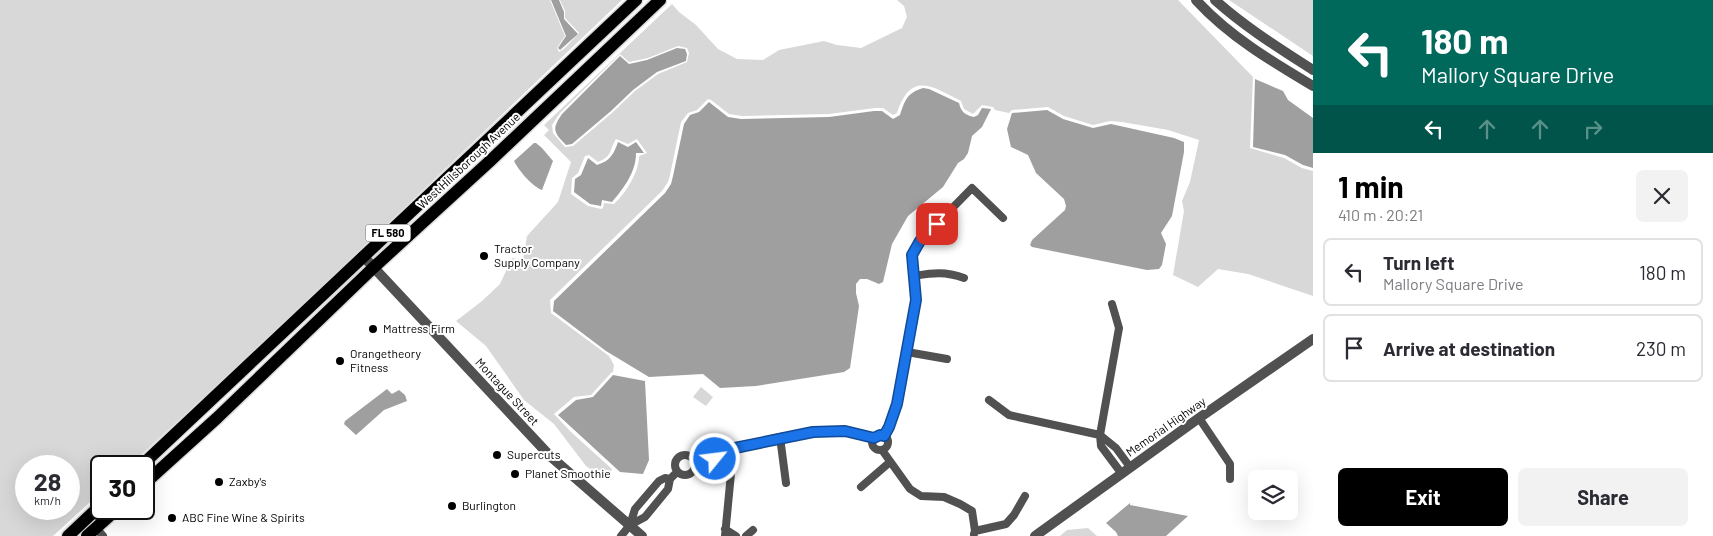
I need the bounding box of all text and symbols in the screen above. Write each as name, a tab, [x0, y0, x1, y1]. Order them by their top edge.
text: 180 m	[1421, 19, 1509, 61]
icon: left	[1338, 20, 1403, 85]
text: Mallory Square Drive	[1421, 61, 1614, 87]
street label: West Hillsborough Avenue	[414, 109, 522, 211]
icon: left	[1420, 115, 1448, 143]
icon: ahead	[1473, 115, 1501, 143]
icon: ahead	[1526, 115, 1554, 143]
icon: right	[1579, 115, 1607, 143]
text: 1 min	[1338, 168, 1404, 204]
button: close	[1636, 170, 1688, 222]
pin	[916, 203, 958, 245]
text: 410 m · 20:21	[1338, 205, 1423, 224]
icon: arrive	[923, 210, 951, 238]
road number: FL 580	[366, 224, 410, 242]
place label: Tractor Supply Company	[494, 241, 580, 269]
marker: Tractor Supply Company	[478, 250, 490, 262]
text: Turn left	[1383, 251, 1454, 274]
icon: left	[1340, 258, 1368, 286]
text: 180 m	[1639, 261, 1686, 284]
text: Mallory Square Drive	[1383, 274, 1524, 293]
place label: Mattress Firm	[383, 321, 455, 335]
marker: Mattress Firm	[367, 323, 379, 335]
icon: arrive	[1340, 334, 1368, 362]
text: Arrive at destination	[1383, 337, 1555, 360]
text: 230 m	[1636, 337, 1686, 360]
place label: Orangetheory Fitness	[350, 346, 422, 374]
marker: Orangetheory Fitness	[334, 355, 346, 367]
street label: Montague Street	[473, 355, 542, 428]
street label: Memorial Highway	[1123, 393, 1208, 459]
position arrow	[688, 432, 740, 484]
place label: Supercuts	[507, 447, 561, 461]
marker: Supercuts	[491, 449, 503, 461]
speed limit sign: 30	[90, 455, 155, 520]
text: 28	[34, 466, 61, 496]
place label: Planet Smoothie	[525, 466, 611, 480]
marker: Planet Smoothie	[509, 468, 521, 480]
button: Exit	[1338, 468, 1508, 526]
button: Share	[1518, 468, 1688, 526]
map controls	[1248, 470, 1298, 520]
button: layers	[1248, 470, 1298, 520]
place label: Zaxby's	[229, 474, 267, 488]
marker: Zaxby's	[213, 476, 225, 488]
text: km/h	[34, 493, 61, 507]
place label: Burlington	[462, 498, 516, 512]
marker: Burlington	[446, 500, 458, 512]
place label: ABC Fine Wine & Spirits	[182, 510, 305, 524]
marker: ABC Fine Wine & Spirits	[166, 512, 178, 524]

